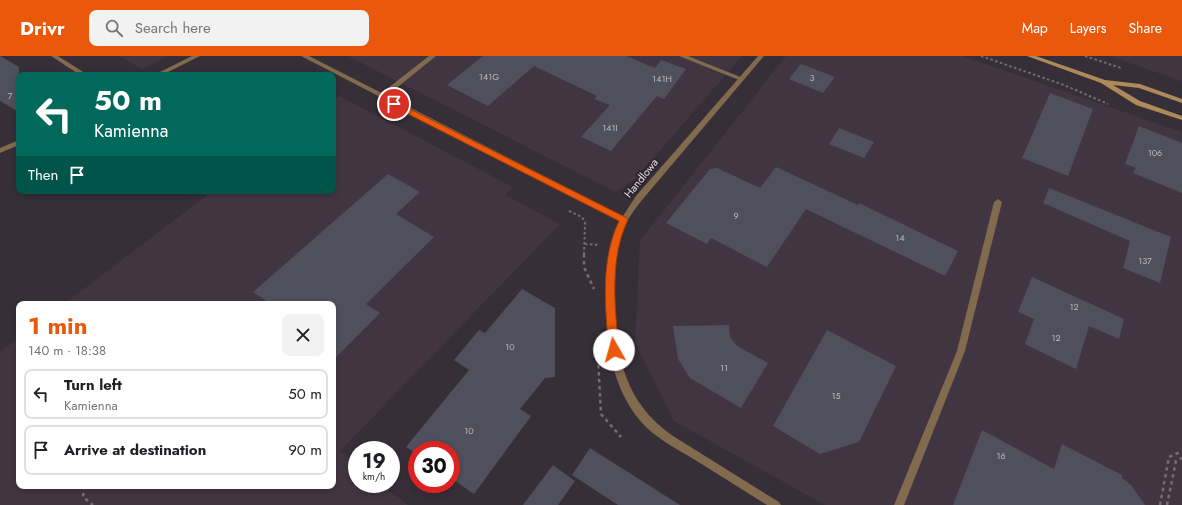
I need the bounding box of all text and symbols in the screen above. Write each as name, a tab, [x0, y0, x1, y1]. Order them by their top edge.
search box	[89, 10, 369, 46]
text: Drivr	[20, 15, 65, 42]
icon: search	[103, 17, 125, 39]
text: Search here	[135, 17, 211, 39]
text: Map	[1022, 18, 1048, 38]
text: Layers	[1070, 18, 1106, 38]
text: Share	[1128, 18, 1162, 38]
house number: 141G	[479, 70, 499, 83]
house number: 3	[810, 71, 815, 84]
house number: 141H	[652, 72, 672, 85]
text: 50 m	[94, 80, 162, 121]
pin	[377, 87, 411, 121]
icon: left	[28, 88, 80, 140]
house number: 7	[8, 89, 13, 102]
icon: arrive	[383, 93, 405, 115]
text: Kamienna	[94, 118, 168, 144]
house number: 141I	[602, 121, 618, 134]
house number: 106	[1148, 146, 1162, 159]
street label: Handlowa	[620, 155, 662, 201]
text: Then	[28, 164, 58, 186]
icon: arrive	[66, 164, 88, 186]
house number: 9	[733, 209, 739, 222]
house number: 14	[895, 231, 905, 244]
house number: 137	[1138, 254, 1152, 267]
house number: 12	[1069, 300, 1079, 313]
text: 1 min	[28, 308, 88, 343]
button: close	[282, 314, 324, 356]
position arrow	[593, 329, 635, 371]
house number: 12	[1051, 331, 1061, 344]
house number: 10	[505, 340, 515, 353]
text: 140 m · 18:38	[28, 341, 106, 360]
house number: 11	[720, 361, 728, 374]
text: Turn left	[64, 374, 122, 396]
icon: left	[30, 383, 52, 405]
text: 50 m	[288, 383, 322, 405]
house number: 15	[831, 389, 841, 402]
text: Kamienna	[64, 396, 118, 415]
house number: 10	[464, 424, 474, 437]
icon: arrive	[30, 439, 52, 461]
text: Arrive at destination	[64, 439, 206, 461]
text: 90 m	[288, 439, 322, 461]
speed limit sign: 30	[408, 441, 460, 493]
text: 19	[362, 447, 386, 476]
house number: 16	[996, 449, 1006, 462]
text: km/h	[363, 469, 385, 484]

